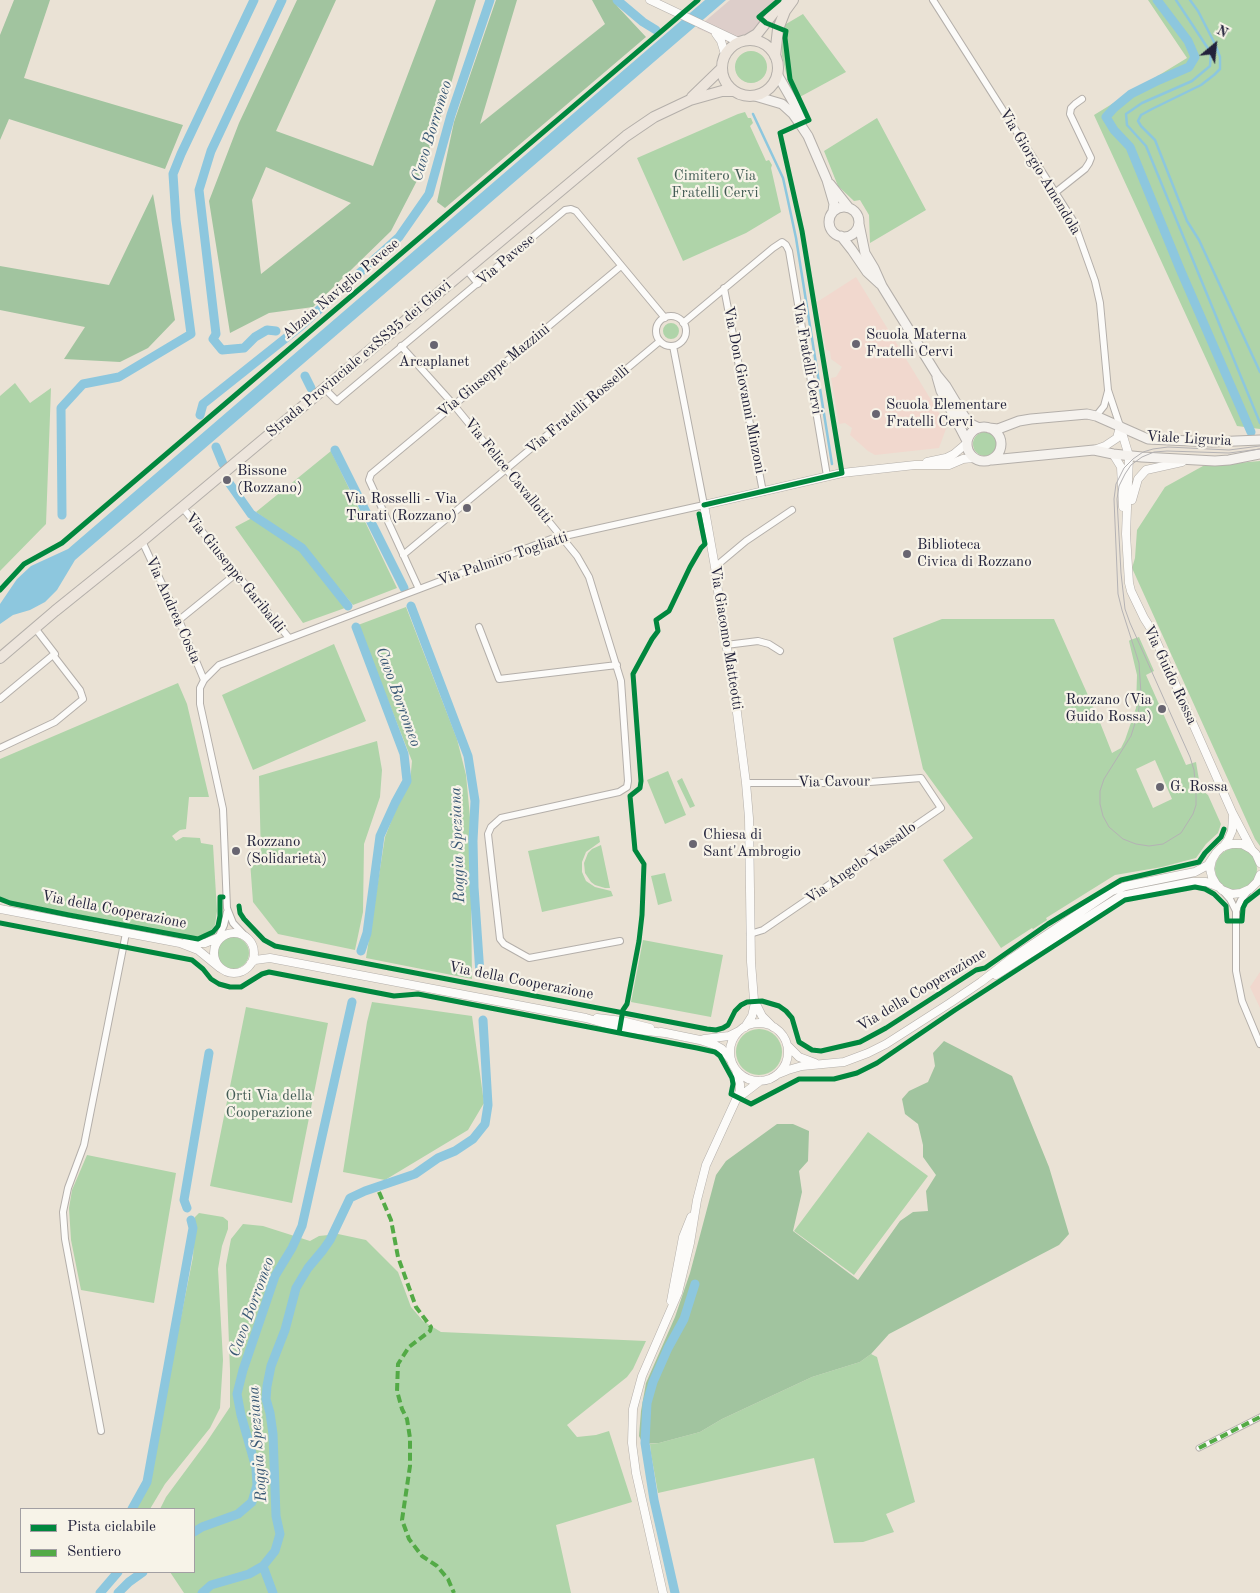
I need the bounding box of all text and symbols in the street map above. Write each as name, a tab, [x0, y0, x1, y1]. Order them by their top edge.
north arrow	[1190, 20, 1240, 70]
text: N	[1214, 23, 1230, 40]
water label: Cavo Borromeo	[408, 78, 456, 184]
street label: Via Giorgio Amendola	[995, 106, 1085, 238]
park label: Cimitero Via Fratelli Cervi	[671, 167, 759, 202]
street label: Via Pavese	[473, 230, 539, 290]
street label: Alzaia Naviglio Pavese	[279, 235, 403, 343]
street label: Strada Provinciale exSS35 dei Giovi	[263, 276, 455, 442]
street label: Via Fratelli Cervi	[788, 300, 826, 416]
street label: Via Don Giovanni Minzoni	[719, 305, 769, 475]
street label: Via Giuseppe Mazzini	[434, 320, 554, 422]
place label: Scuola Materna Fratelli Cervi	[866, 326, 967, 361]
marker: Scuola Materna Fratelli Cervi	[850, 338, 862, 350]
marker: Arcaplanet	[428, 339, 440, 351]
place label: Arcaplanet	[398, 353, 470, 371]
street label: Via Fratelli Rosselli	[523, 362, 633, 458]
place label: Scuola Elementare Fratelli Cervi	[886, 396, 1007, 431]
marker: Scuola Elementare Fratelli Cervi	[870, 408, 882, 420]
street label: Via Felice Cavallotti	[460, 415, 556, 527]
street label: Viale Liguria	[1146, 428, 1232, 450]
place label: Bissone (Rozzano)	[237, 462, 302, 497]
marker: Bissone (Rozzano)	[221, 474, 233, 486]
place label: Via Rosselli - Via Turati (Rozzano)	[344, 490, 457, 525]
marker: Via Rosselli - Via Turati (Rozzano)	[461, 502, 473, 514]
street label: Via Giuseppe Garibaldi	[181, 509, 289, 637]
street label: Via Palmiro Togliatti	[435, 528, 571, 590]
place label: Biblioteca Civica di Rozzano	[917, 536, 1032, 571]
marker: Biblioteca Civica di Rozzano	[901, 548, 913, 560]
street label: Via Andrea Costa	[141, 554, 205, 666]
street label: Via Giacomo Matteotti	[706, 565, 746, 711]
street label: Via Guido Rossa	[1139, 622, 1201, 728]
water label: Cavo Borromeo	[371, 644, 425, 750]
place label: Rozzano (Via Guido Rossa)	[1066, 691, 1152, 726]
marker: Rozzano (Via Guido Rossa)	[1156, 703, 1168, 715]
street label: Via Cavour	[798, 772, 870, 792]
place label: G. Rossa	[1170, 778, 1228, 796]
marker: G. Rossa	[1154, 781, 1166, 793]
water label: Roggia Speziana	[446, 786, 470, 904]
street label: Via Angelo Vassallo	[802, 818, 920, 908]
place label: Chiesa di Sant'Ambrogio	[703, 826, 801, 861]
place label: Rozzano (Solidarietà)	[246, 833, 327, 868]
marker: Chiesa di Sant'Ambrogio	[687, 838, 699, 850]
marker: Rozzano (Solidarietà)	[230, 845, 242, 857]
street label: Via della Cooperazione	[40, 887, 188, 933]
street label: Via della Cooperazione	[854, 944, 990, 1036]
street label: Via della Cooperazione	[447, 958, 595, 1004]
park label: Orti Via della Cooperazione	[226, 1087, 312, 1122]
water label: Cavo Borromeo	[225, 1254, 279, 1360]
water label: Roggia Speziana	[244, 1385, 272, 1503]
legend	[20, 1508, 195, 1573]
text: Pista ciclabile	[67, 1520, 156, 1535]
text: Sentiero	[67, 1545, 121, 1560]

